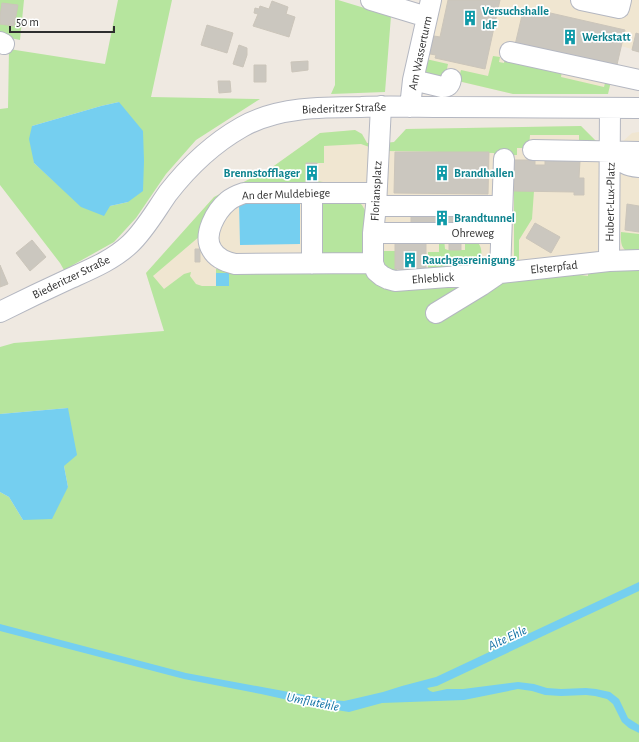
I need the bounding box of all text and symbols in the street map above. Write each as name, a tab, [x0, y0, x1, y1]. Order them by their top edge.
place label: Versuchshalle IdF	[482, 5, 549, 31]
scale bar	[10, 8, 114, 34]
building icon: Versuchshalle IdF	[461, 9, 479, 27]
street label: Am Wasserturm	[406, 15, 434, 91]
text: 50 m	[16, 16, 39, 28]
building icon: Werkstatt	[561, 28, 579, 46]
place label: Werkstatt	[582, 31, 631, 43]
street label: Biederitzer Straße	[302, 101, 386, 115]
street label: Floriansplatz	[368, 161, 384, 221]
street label: Hubert-Lux-Platz	[603, 162, 617, 242]
building icon: Brennstofflager	[303, 164, 321, 182]
building icon: Brandhallen	[433, 164, 451, 182]
place label: Brennstofflager	[224, 167, 301, 179]
place label: Brandhallen	[454, 167, 514, 179]
street label: An der Muldebiege	[242, 186, 330, 202]
building icon: Brandtunnel	[433, 209, 451, 227]
place label: Brandtunnel	[454, 212, 515, 224]
street label: Ohreweg	[452, 227, 494, 239]
building icon: Rauchgasreinigung	[401, 251, 419, 269]
street label: Biederitzer Straße	[30, 253, 112, 301]
place label: Rauchgasreinigung	[422, 254, 516, 266]
street label: Elsterpfad	[530, 259, 578, 275]
street label: Ehleblick	[411, 270, 455, 285]
water label: Alte Ehle	[485, 624, 529, 653]
water label: Umflutehle	[285, 691, 340, 714]

